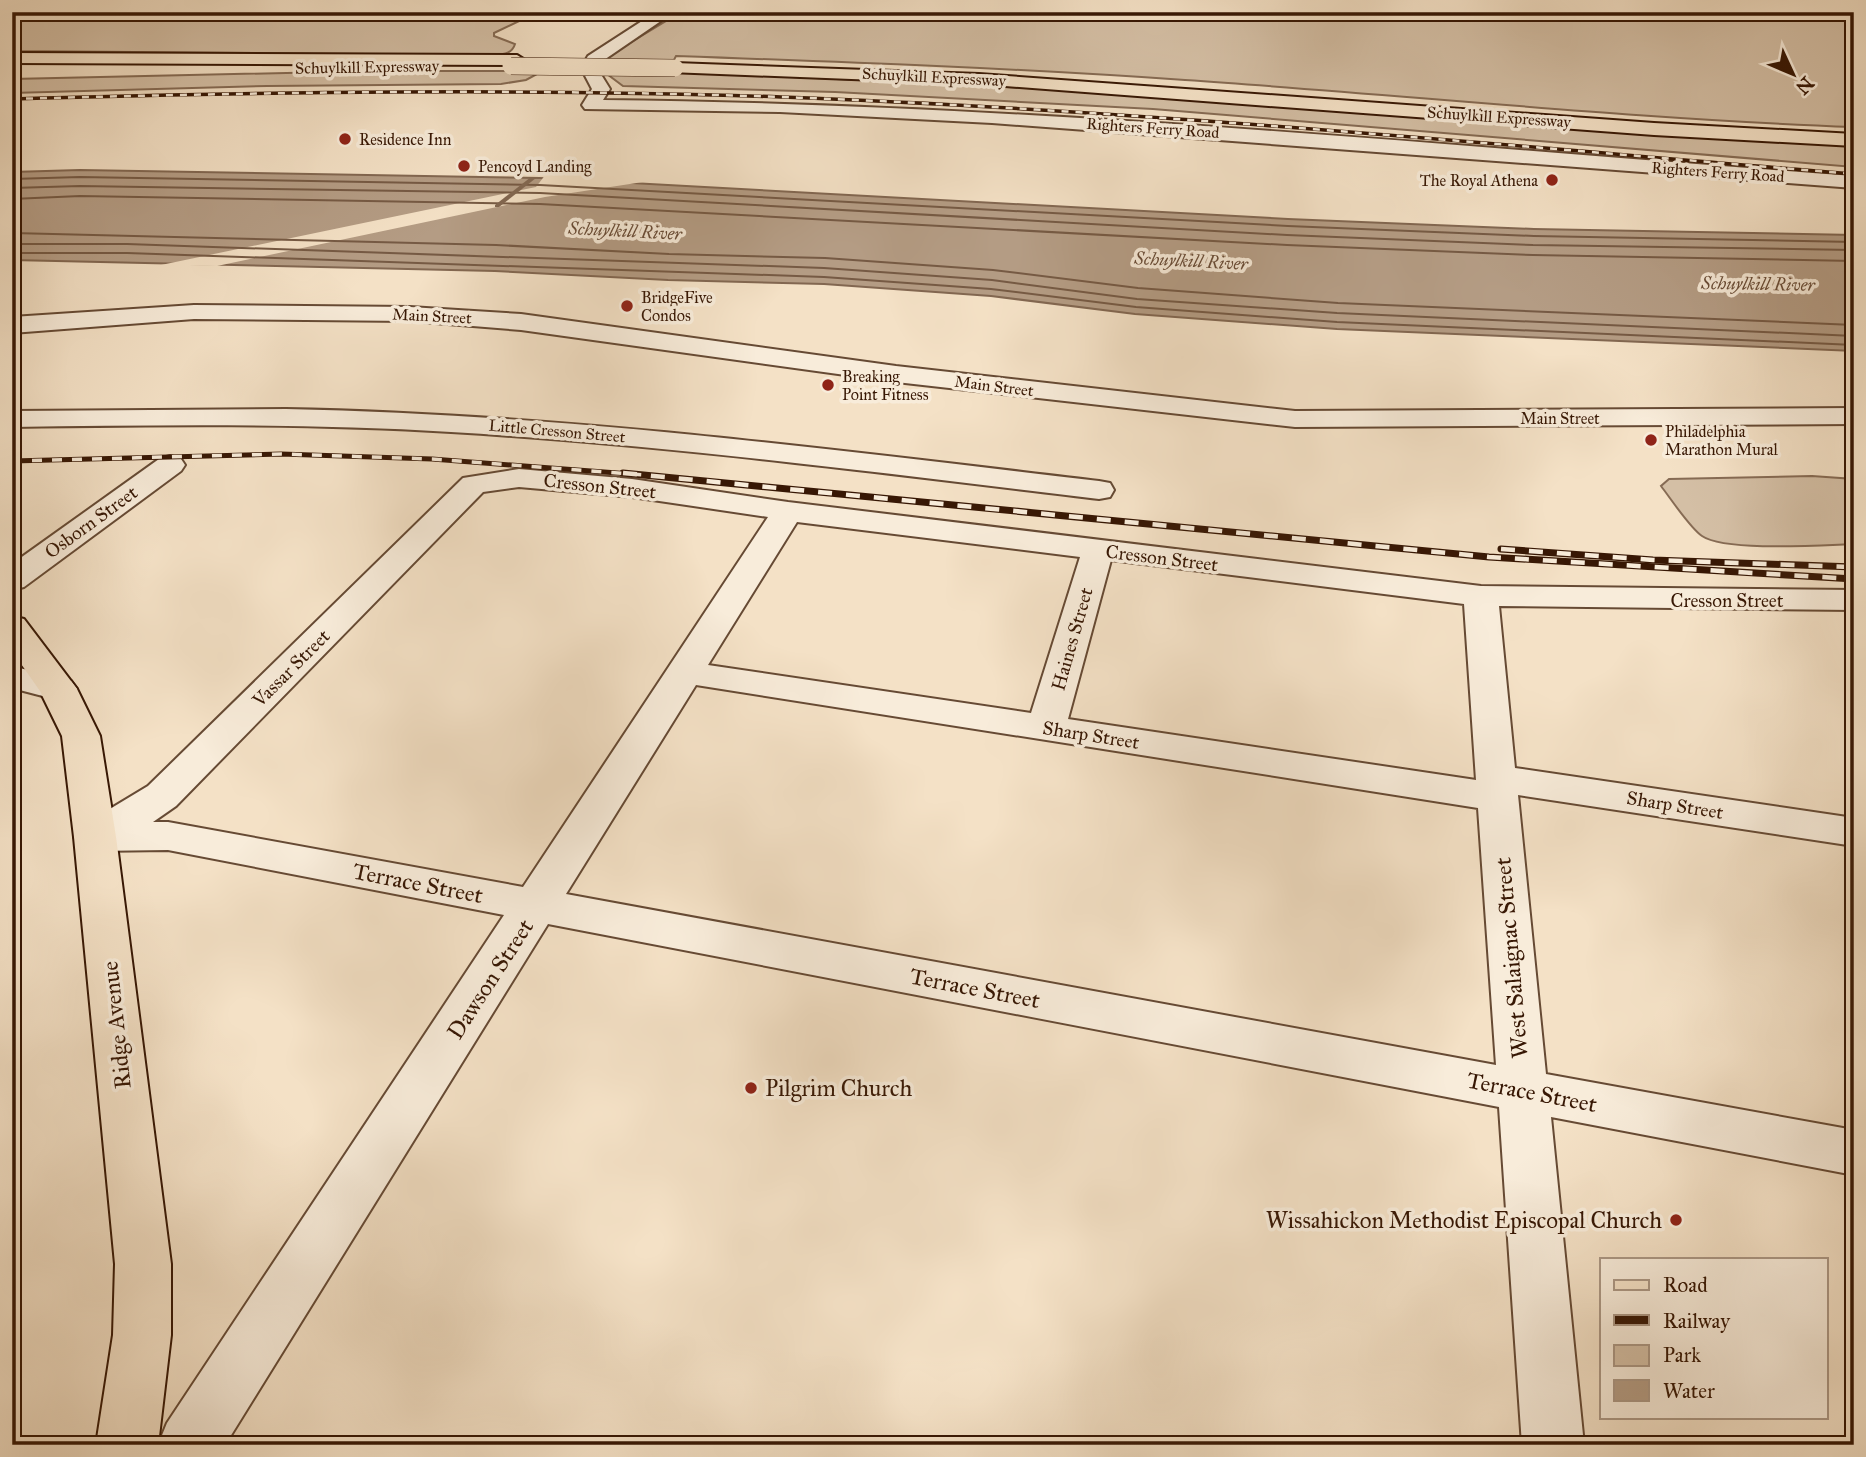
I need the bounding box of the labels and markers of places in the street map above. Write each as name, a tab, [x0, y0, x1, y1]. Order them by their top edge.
place label: Residence Inn	[359, 130, 452, 149]
marker: Residence Inn	[337, 131, 353, 147]
place label: Pencoyd Landing	[478, 157, 592, 177]
marker: Pencoyd Landing	[456, 158, 472, 174]
place label: The Royal Athena	[1420, 171, 1538, 190]
marker: The Royal Athena	[1544, 172, 1560, 188]
place label: BridgeFive Condos	[641, 288, 713, 325]
marker: BridgeFive Condos	[619, 298, 635, 314]
place label: Breaking Point Fitness	[842, 367, 929, 404]
marker: Breaking Point Fitness	[820, 377, 836, 393]
place label: Philadelphia Marathon Mural	[1665, 422, 1778, 459]
marker: Philadelphia Marathon Mural	[1643, 432, 1659, 448]
place label: Pilgrim Church	[765, 1074, 912, 1103]
marker: Pilgrim Church	[743, 1080, 759, 1096]
place label: Wissahickon Methodist Episcopal Church	[1266, 1206, 1662, 1234]
marker: Wissahickon Methodist Episcopal Church	[1668, 1212, 1684, 1228]

